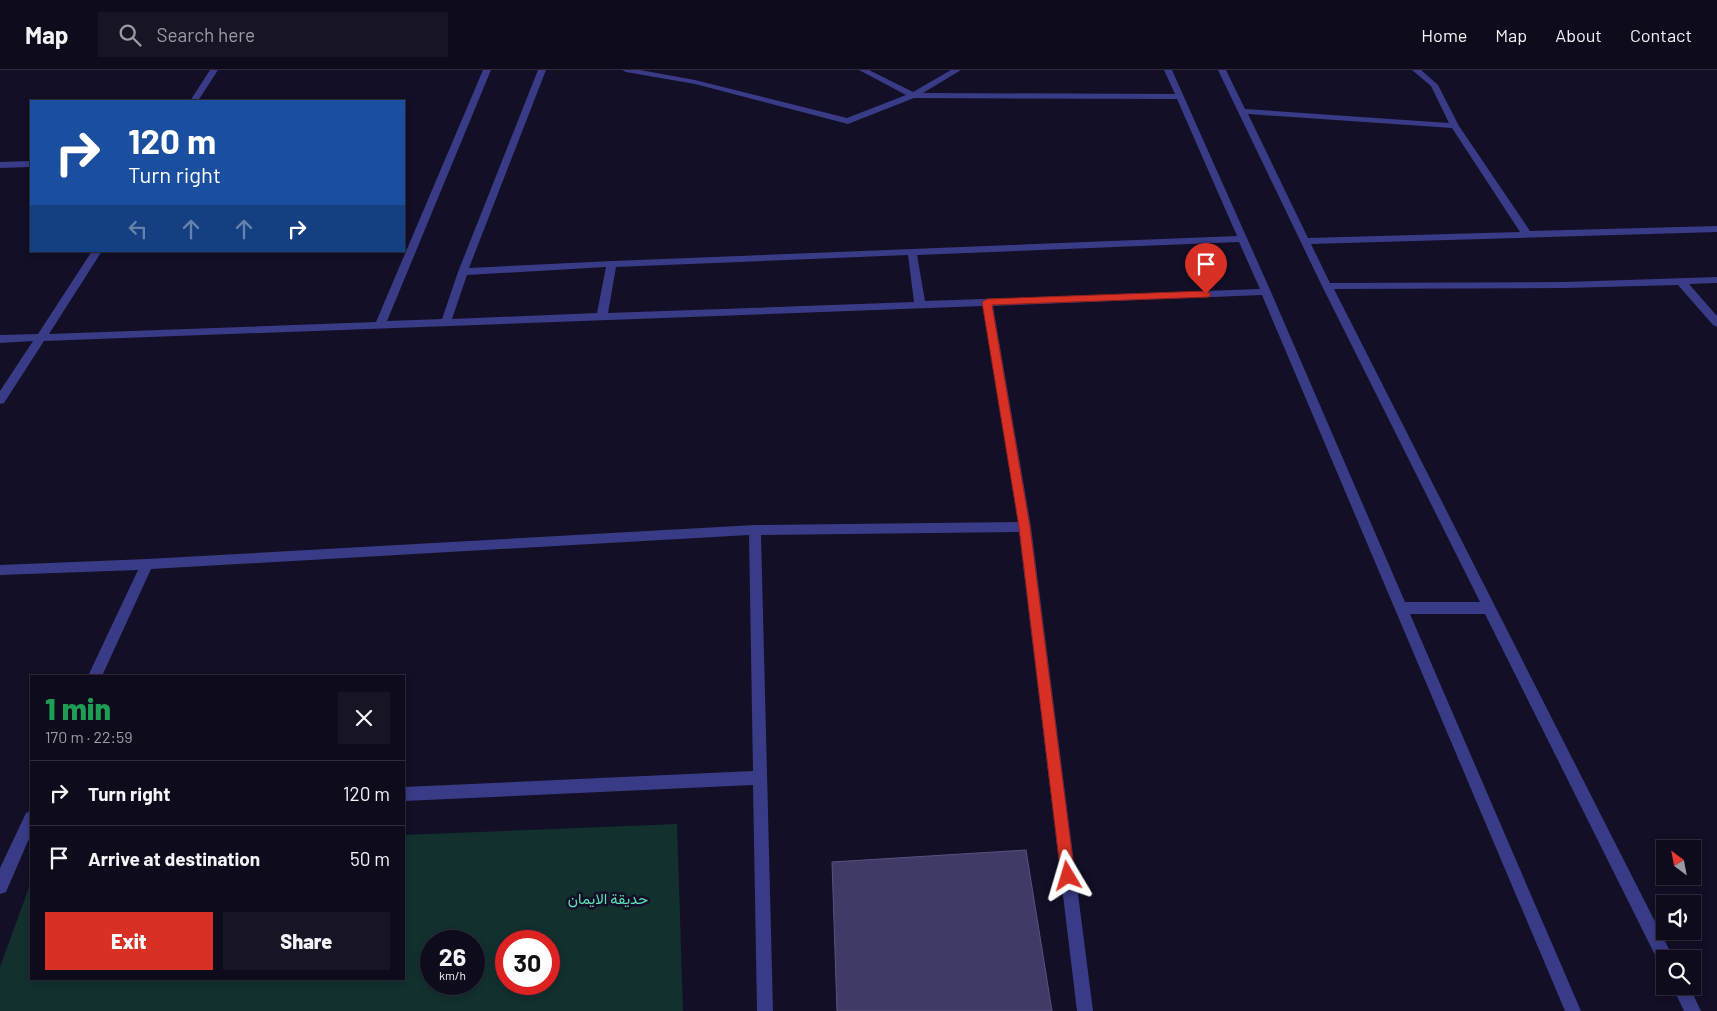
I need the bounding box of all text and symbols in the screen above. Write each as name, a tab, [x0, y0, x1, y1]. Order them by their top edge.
search box	[98, 12, 448, 57]
text: Map	[25, 20, 68, 49]
icon: search	[116, 21, 144, 49]
text: Search here	[156, 23, 255, 46]
text: Home	[1421, 24, 1467, 46]
text: Map	[1495, 24, 1527, 46]
text: About	[1555, 24, 1602, 46]
text: Contact	[1630, 24, 1692, 46]
text: 120 m	[128, 119, 216, 161]
icon: right	[45, 120, 110, 185]
text: Turn right	[128, 161, 221, 187]
icon: left	[124, 215, 152, 243]
icon: ahead	[177, 215, 205, 243]
icon: ahead	[230, 215, 258, 243]
icon: right	[283, 215, 311, 243]
pin	[1185, 243, 1227, 294]
icon: arrive	[1192, 250, 1220, 278]
text: 1 min	[45, 690, 111, 726]
button: close	[338, 692, 390, 744]
text: 170 m · 22:59	[45, 727, 133, 746]
icon: right	[45, 779, 73, 807]
text: Turn right	[88, 782, 170, 805]
text: 120 m	[343, 782, 390, 805]
north arrow	[1656, 840, 1701, 885]
map controls	[1656, 840, 1701, 995]
icon: arrive	[45, 844, 73, 872]
text: Arrive at destination	[88, 847, 260, 870]
text: 50 m	[350, 847, 390, 870]
position arrow	[1041, 849, 1093, 901]
park label: حديقة الايمان	[568, 889, 648, 908]
button: sound	[1656, 895, 1701, 940]
button: Exit	[45, 912, 213, 970]
button: Share	[223, 912, 390, 970]
speed limit sign: 30	[495, 930, 560, 995]
text: 26	[439, 941, 466, 971]
button: search	[1656, 950, 1701, 995]
text: km/h	[439, 968, 466, 982]

